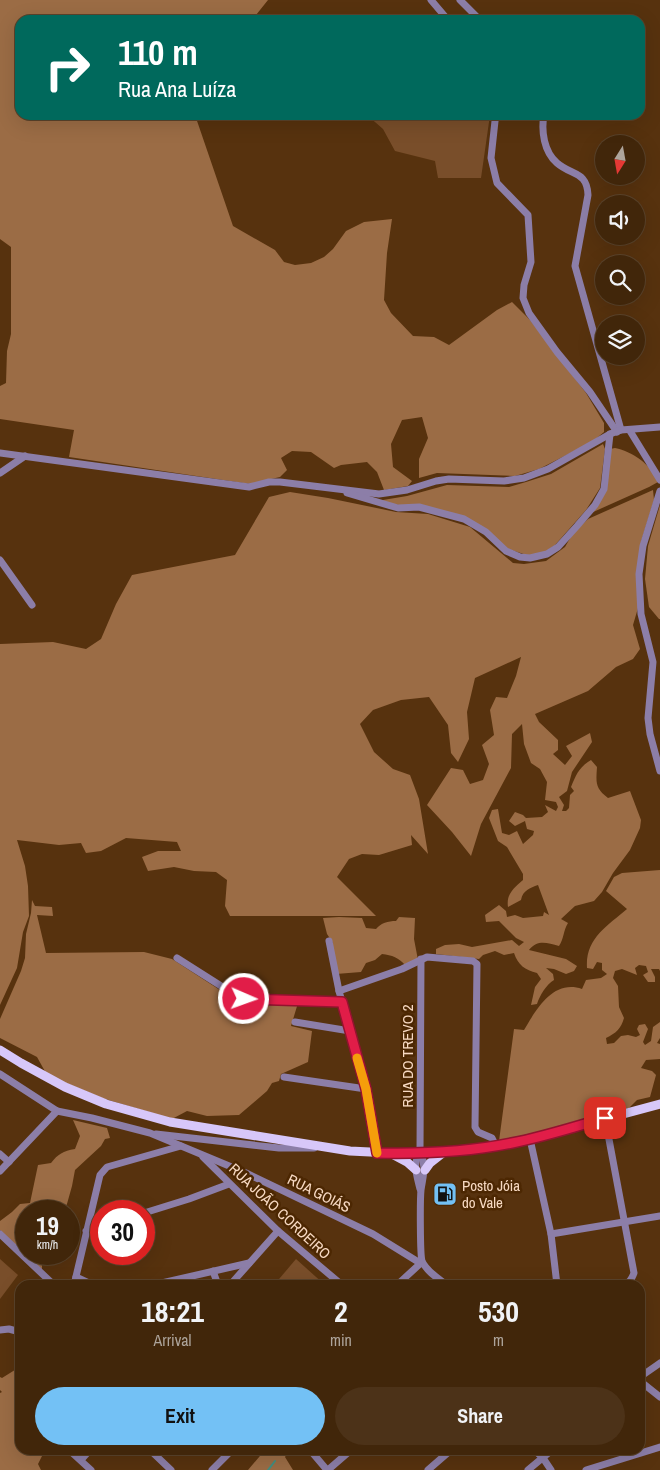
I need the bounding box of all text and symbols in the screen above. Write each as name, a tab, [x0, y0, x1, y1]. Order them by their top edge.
text: 110 m	[118, 29, 198, 76]
icon: right	[35, 35, 100, 100]
text: Rua Ana Luíza	[118, 74, 236, 104]
north arrow	[595, 135, 645, 185]
map controls	[595, 135, 645, 365]
button: sound	[595, 195, 645, 245]
button: search	[595, 255, 645, 305]
button: layers	[595, 315, 645, 365]
position arrow	[217, 972, 269, 1024]
street label: RUA DO TREVO 2	[397, 1004, 418, 1108]
pin	[584, 1097, 626, 1139]
icon: arrive	[591, 1104, 619, 1132]
street label: RUA JOÃO CORDEIRO	[225, 1158, 335, 1264]
street label: RUA GOIÁS	[284, 1169, 354, 1217]
place label: Posto Jóia do Vale	[462, 1175, 520, 1213]
fuel station icon: Posto Jóia do Vale	[432, 1181, 458, 1207]
speed limit sign: 30	[90, 1200, 155, 1265]
text: 19	[36, 1209, 59, 1243]
text: km/h	[37, 1237, 58, 1253]
text: 18:21	[141, 1291, 204, 1331]
text: 2	[334, 1291, 348, 1331]
text: 530	[478, 1291, 519, 1331]
text: Arrival	[154, 1329, 191, 1351]
text: min	[330, 1329, 352, 1351]
text: m	[493, 1329, 504, 1351]
button: Exit	[35, 1387, 325, 1445]
button: Share	[335, 1387, 625, 1445]

